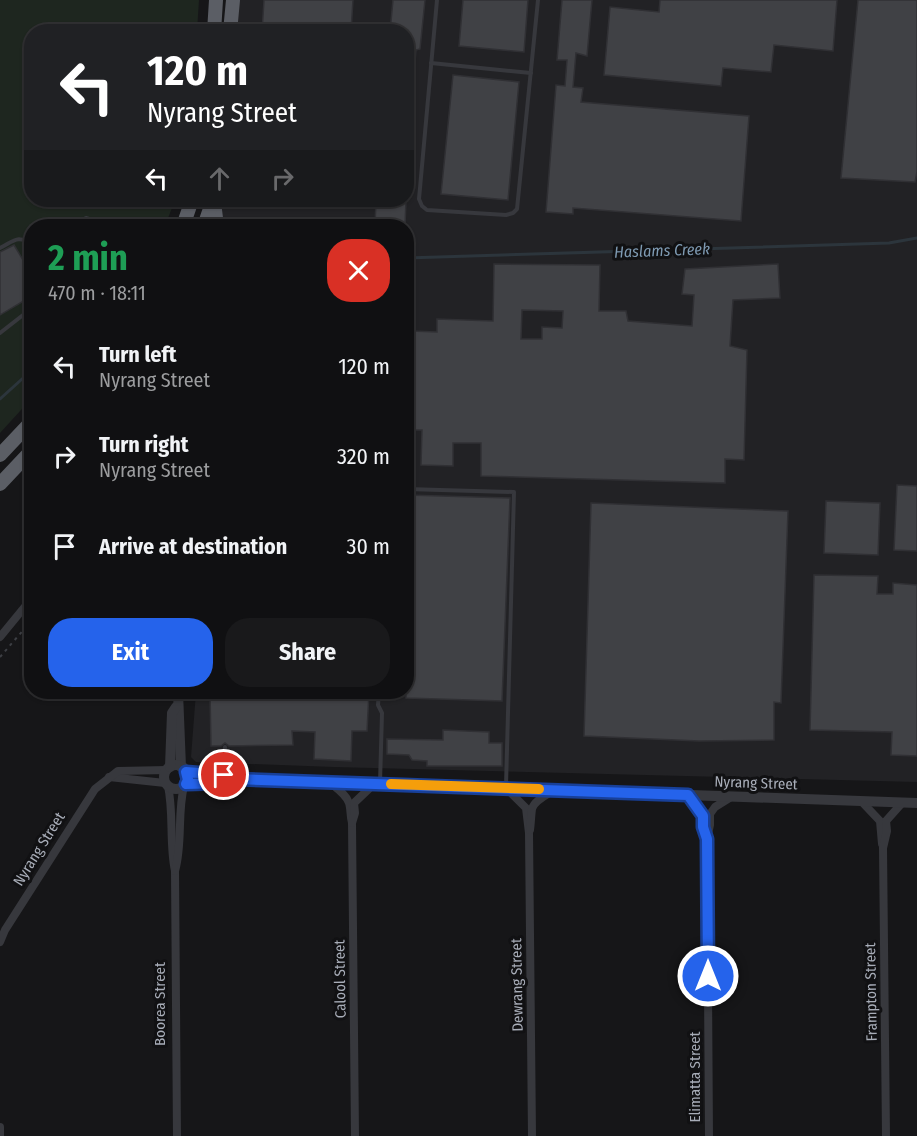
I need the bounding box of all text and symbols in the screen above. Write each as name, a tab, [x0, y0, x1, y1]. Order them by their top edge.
text: 120 m	[147, 46, 248, 96]
icon: left	[48, 48, 126, 126]
text: Nyrang Street	[147, 97, 297, 129]
icon: left	[140, 162, 173, 195]
icon: ahead	[203, 162, 236, 195]
icon: right	[266, 162, 299, 195]
text: 2 min	[48, 236, 128, 280]
button: close	[327, 239, 390, 302]
water label: Haslams Creek	[614, 239, 710, 262]
text: 470 m · 18:11	[48, 281, 146, 305]
text: Turn left	[99, 341, 177, 368]
icon: left	[48, 350, 81, 383]
text: 120 m	[338, 353, 390, 380]
text: Nyrang Street	[99, 368, 210, 392]
text: Turn right	[99, 431, 188, 458]
icon: right	[48, 440, 81, 473]
text: 320 m	[337, 443, 390, 470]
text: Nyrang Street	[99, 458, 210, 482]
icon: arrive	[48, 530, 81, 563]
text: Arrive at destination	[99, 533, 287, 560]
text: 30 m	[347, 533, 390, 560]
button: Exit	[48, 618, 213, 687]
button: Share	[225, 618, 390, 687]
pin	[198, 749, 249, 800]
icon: arrive	[207, 758, 240, 791]
street label: Nyrang Street	[714, 773, 798, 793]
street label: Nyrang Street	[9, 809, 69, 889]
street label: Dewrang Street	[507, 938, 527, 1032]
street label: Calool Street	[330, 939, 350, 1019]
street label: Frampton Street	[861, 942, 881, 1041]
position arrow	[676, 944, 740, 1008]
street label: Boorea Street	[151, 962, 169, 1046]
street label: Elimatta Street	[686, 1031, 704, 1123]

